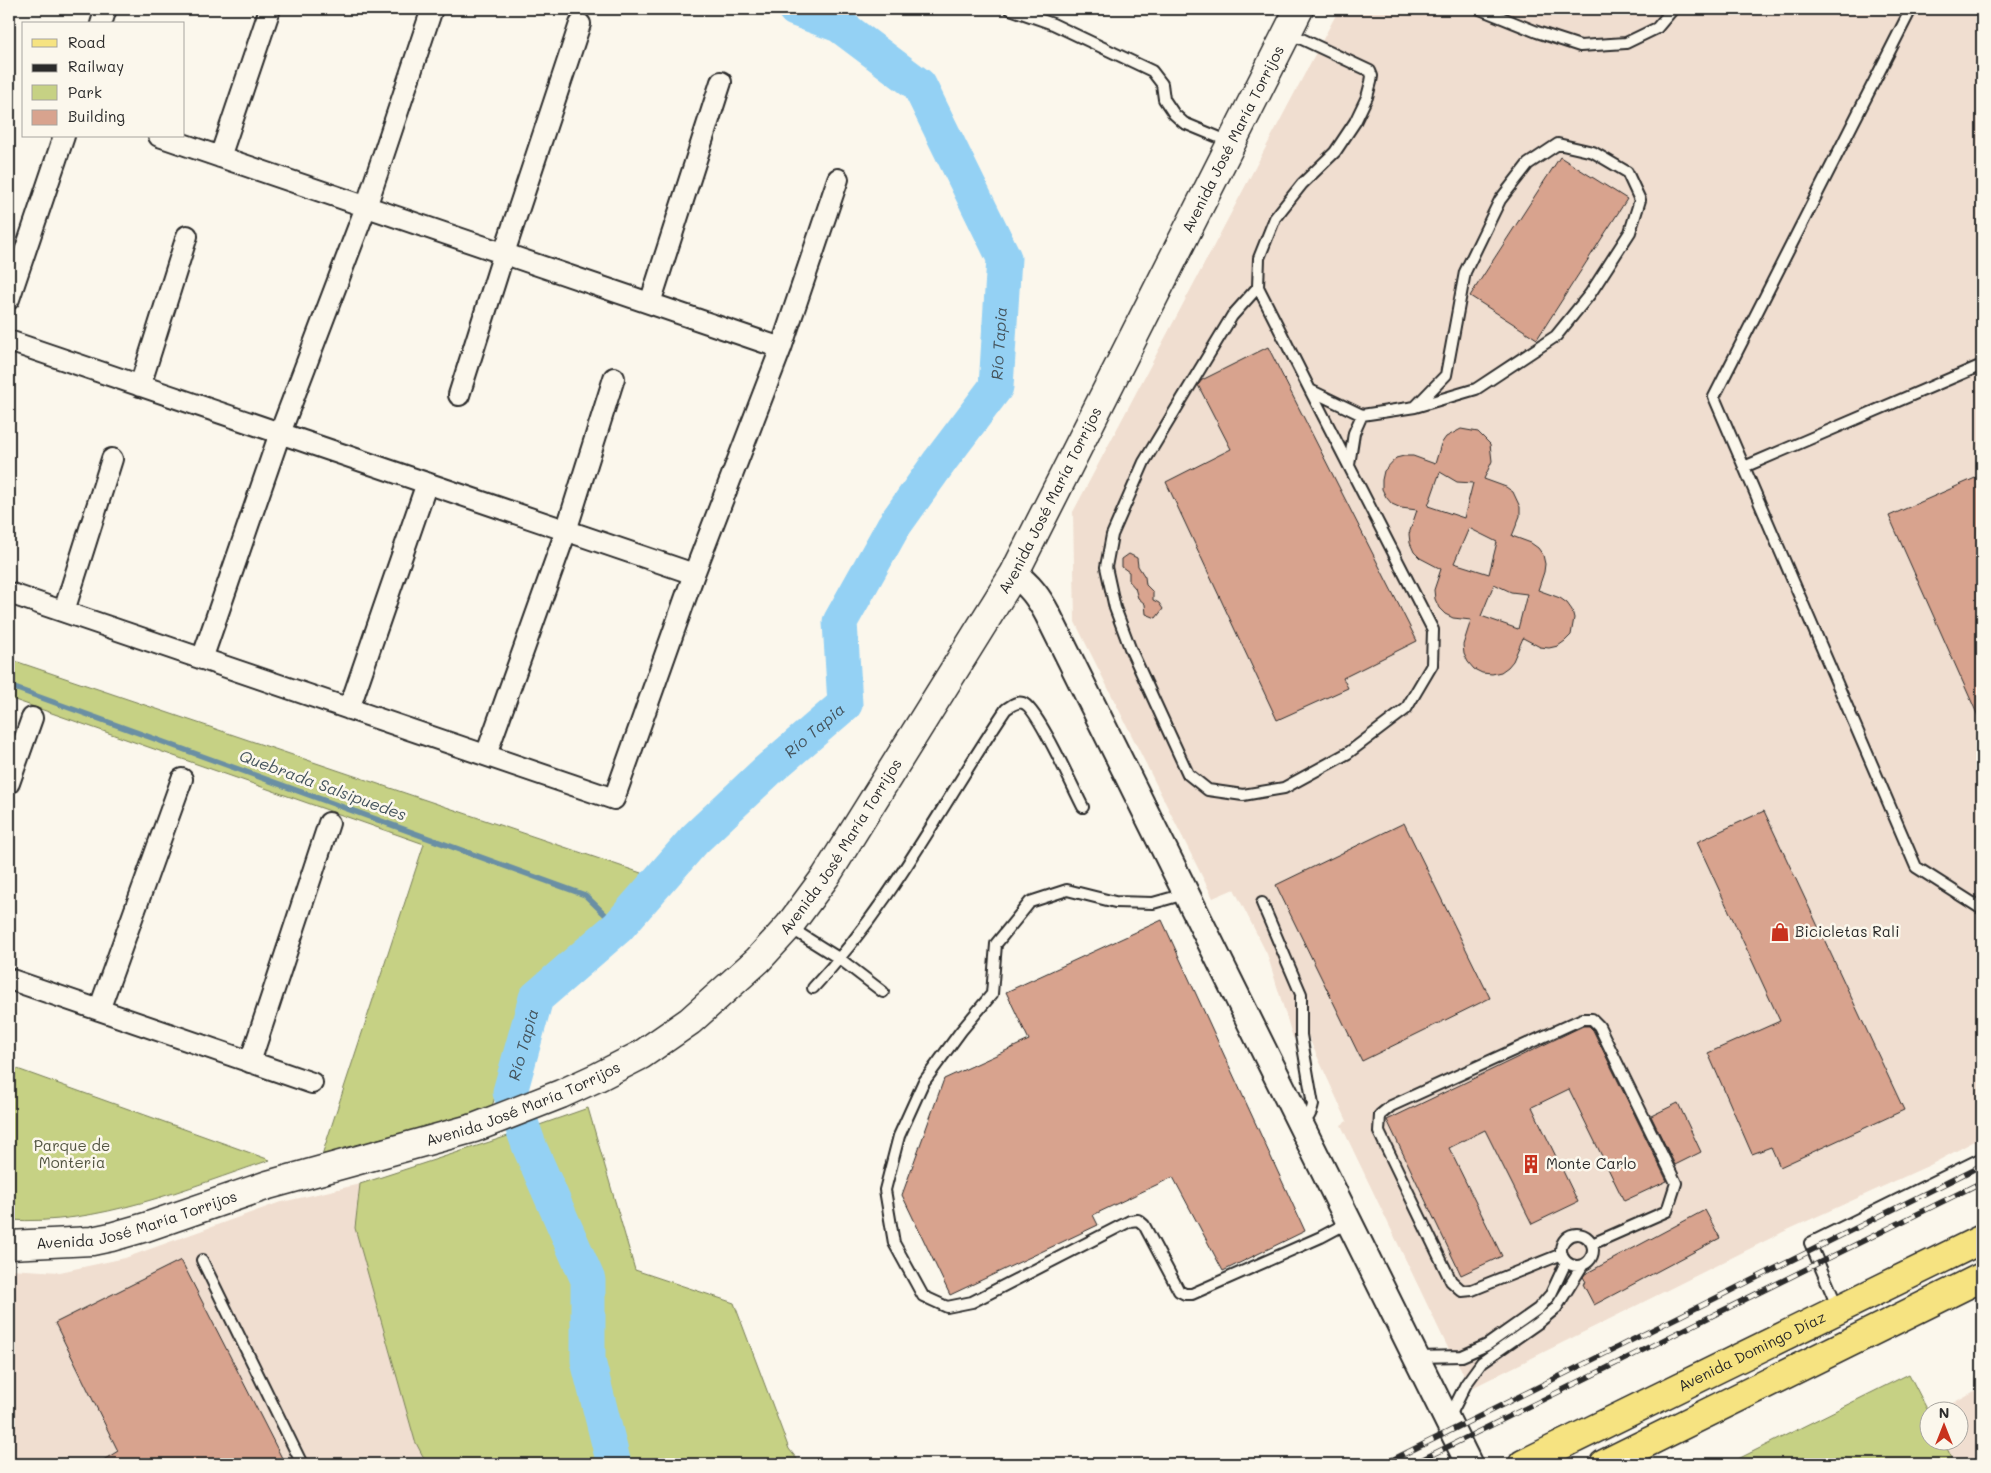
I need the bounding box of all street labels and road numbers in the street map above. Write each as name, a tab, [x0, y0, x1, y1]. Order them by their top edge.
street label: Avenida José María Torrijos	[1177, 42, 1288, 236]
street label: Avenida José María Torrijos	[993, 403, 1106, 597]
street label: Avenida José María Torrijos	[775, 754, 906, 939]
street label: Avenida José María Torrijos	[424, 1056, 623, 1150]
street label: Avenida José María Torrijos	[36, 1185, 239, 1253]
street label: Avenida Domingo Díaz	[1674, 1306, 1829, 1395]

